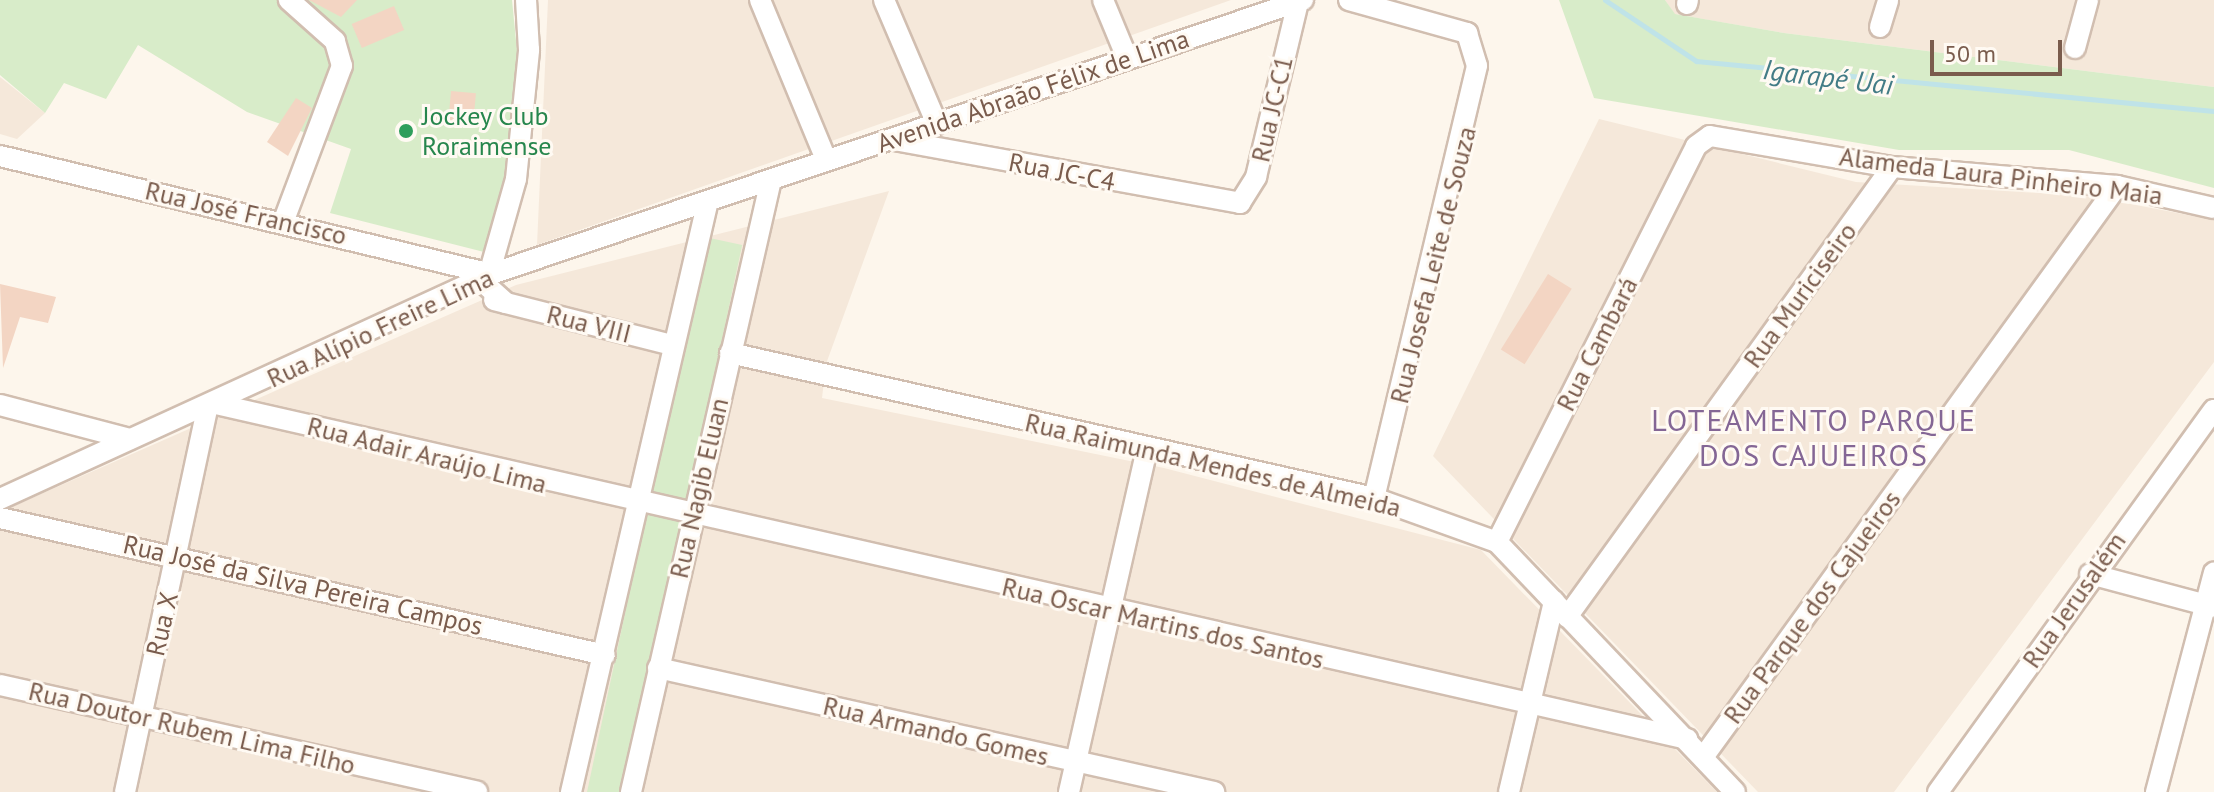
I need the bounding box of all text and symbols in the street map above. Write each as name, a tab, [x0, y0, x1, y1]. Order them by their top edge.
street label: Avenida Abraão Félix de Lima	[872, 23, 1194, 159]
scale bar	[1934, 24, 2066, 74]
text: 50 m	[1944, 38, 1996, 69]
water label: Igarapé Uai	[1761, 52, 1895, 102]
street label: Rua JC-C1	[1245, 53, 1299, 165]
place label: Jockey Club Roraimense	[422, 100, 552, 162]
marker: Jockey Club Roraimense	[397, 122, 415, 140]
street label: Rua Josefa Leite de Souza	[1384, 123, 1482, 407]
street label: Alameda Laura Pinheiro Maia	[1838, 141, 2164, 211]
street label: Rua JC-C4	[1006, 146, 1118, 198]
street label: Rua José Francisco	[142, 175, 350, 251]
street label: Rua Muriciseiro	[1737, 216, 1863, 374]
street label: Rua Alípio Freire Lima	[262, 262, 498, 394]
street label: Rua Cambará	[1550, 272, 1644, 416]
street label: Rua VIII	[543, 298, 635, 350]
street label: Rua Nagib Eluan	[663, 395, 735, 581]
district label: LOTEAMENTO PARQUE DOS CAJUEIROS	[1651, 402, 1977, 472]
street label: Rua Raimunda Mendes de Almeida	[1022, 406, 1404, 524]
street label: Rua Adair Araújo Lima	[303, 410, 551, 500]
street label: Rua Parque dos Cajueiros	[1717, 484, 1907, 730]
street label: Rua Jerusalém	[2016, 526, 2132, 674]
street label: Rua José da Silva Pereira Campos	[120, 528, 486, 642]
street label: Rua Oscar Martins dos Santos	[999, 571, 1327, 675]
street label: Rua X	[139, 589, 185, 659]
street label: Rua Doutor Rubem Lima Filho	[26, 675, 358, 781]
street label: Rua Armando Gomes	[820, 690, 1052, 772]

